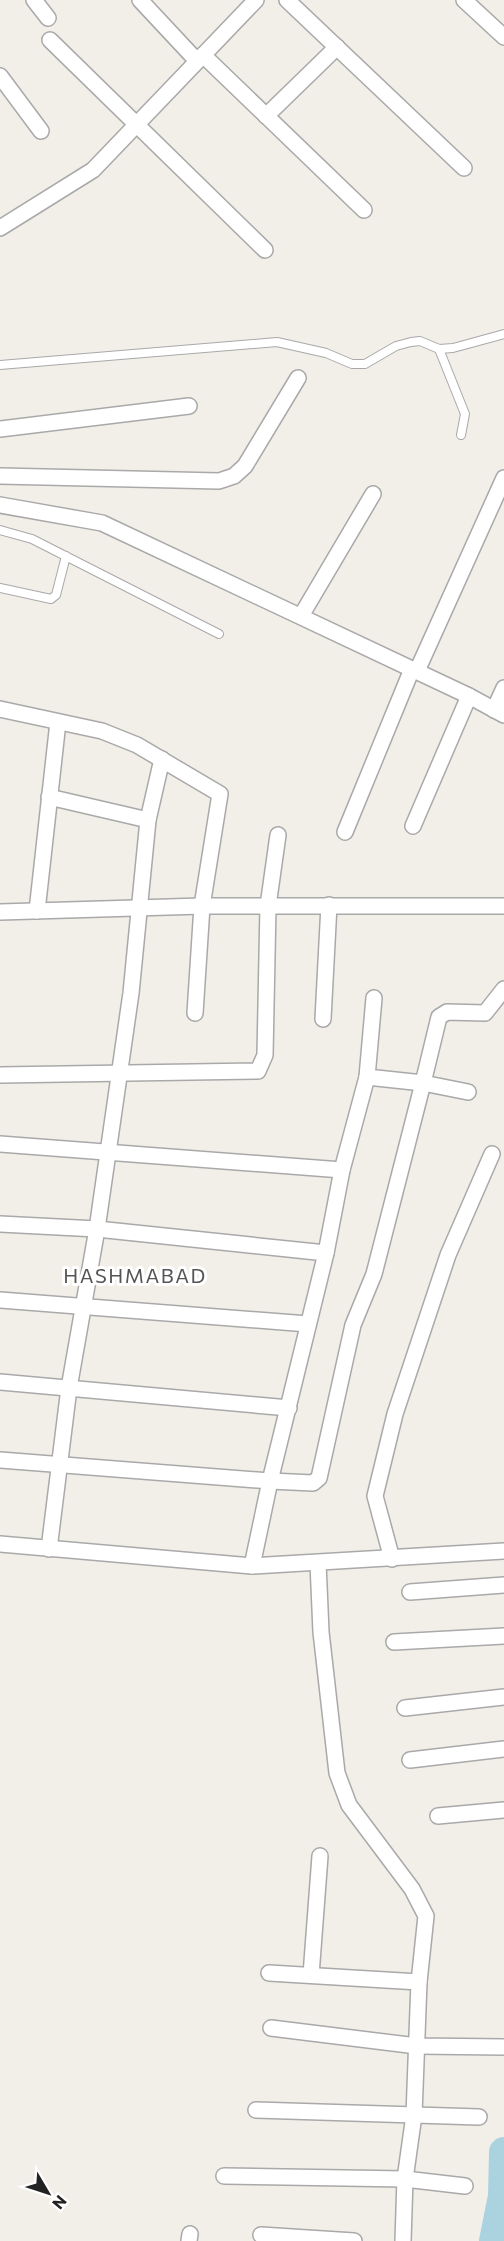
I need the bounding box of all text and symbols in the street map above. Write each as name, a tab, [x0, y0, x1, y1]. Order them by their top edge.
district label: HASHMABAD	[63, 1263, 207, 1287]
north arrow	[18, 2163, 78, 2223]
text: N	[49, 2192, 71, 2213]

